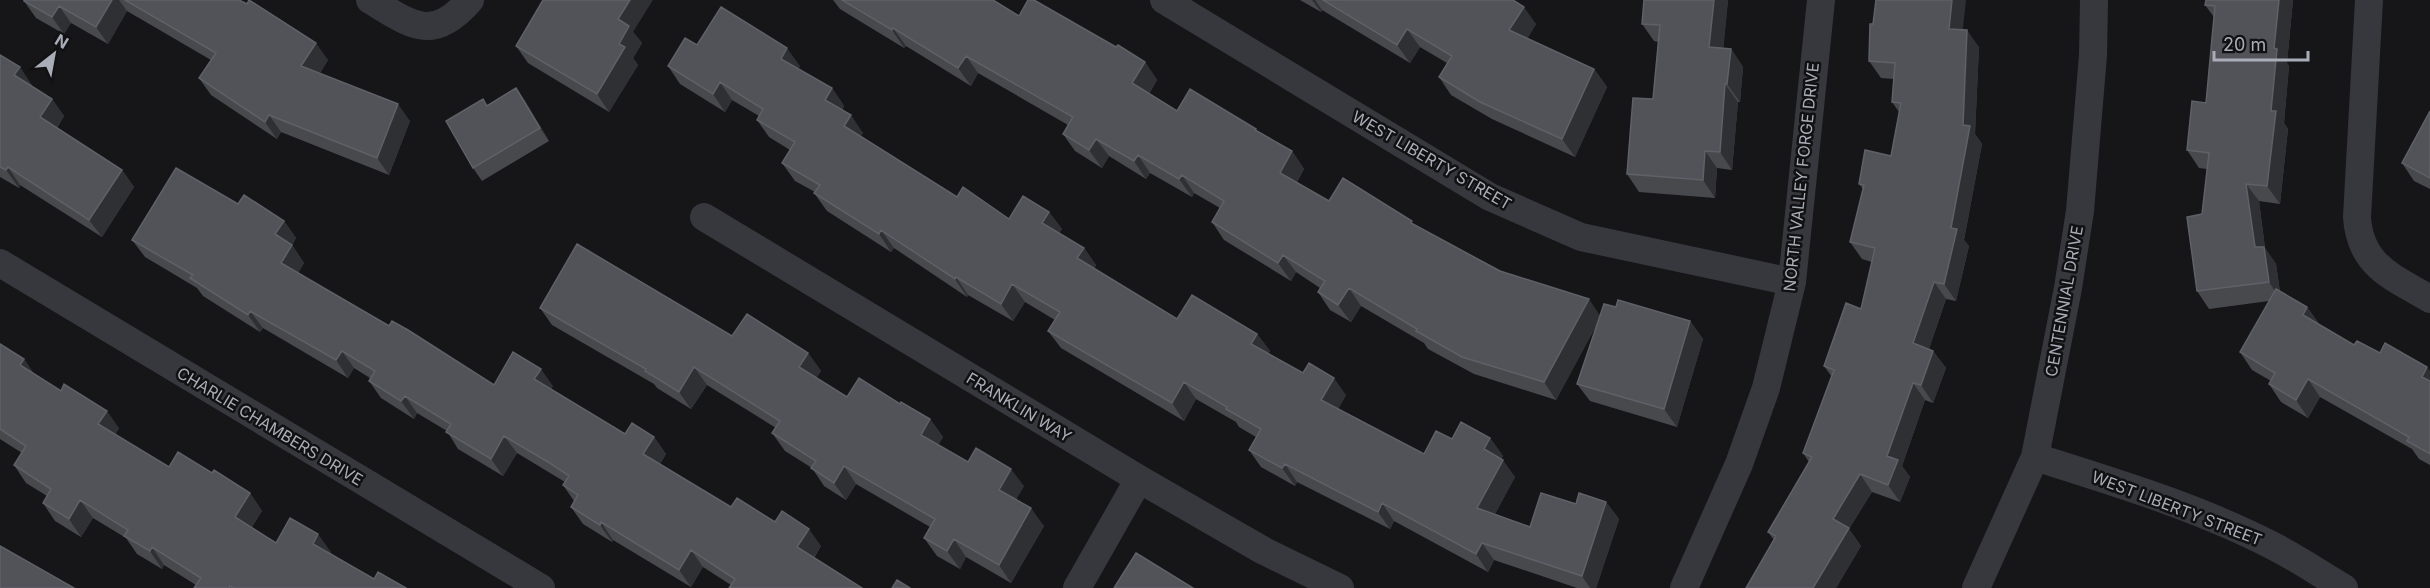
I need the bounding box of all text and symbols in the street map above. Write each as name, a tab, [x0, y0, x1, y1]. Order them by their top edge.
north arrow	[24, 24, 84, 84]
scale bar	[2214, 24, 2308, 62]
text: N	[51, 29, 72, 53]
text: 20 m	[2223, 34, 2266, 55]
street label: NORTH VALLEY FORGE DRIVE	[1779, 61, 1823, 293]
street label: WEST LIBERTY STREET	[1349, 106, 1515, 214]
street label: CENTENNIAL DRIVE	[2041, 224, 2087, 378]
street label: CHARLIE CHAMBERS DRIVE	[173, 362, 367, 490]
street label: FRANKLIN WAY	[963, 368, 1075, 446]
street label: WEST LIBERTY STREET	[2089, 466, 2265, 550]

